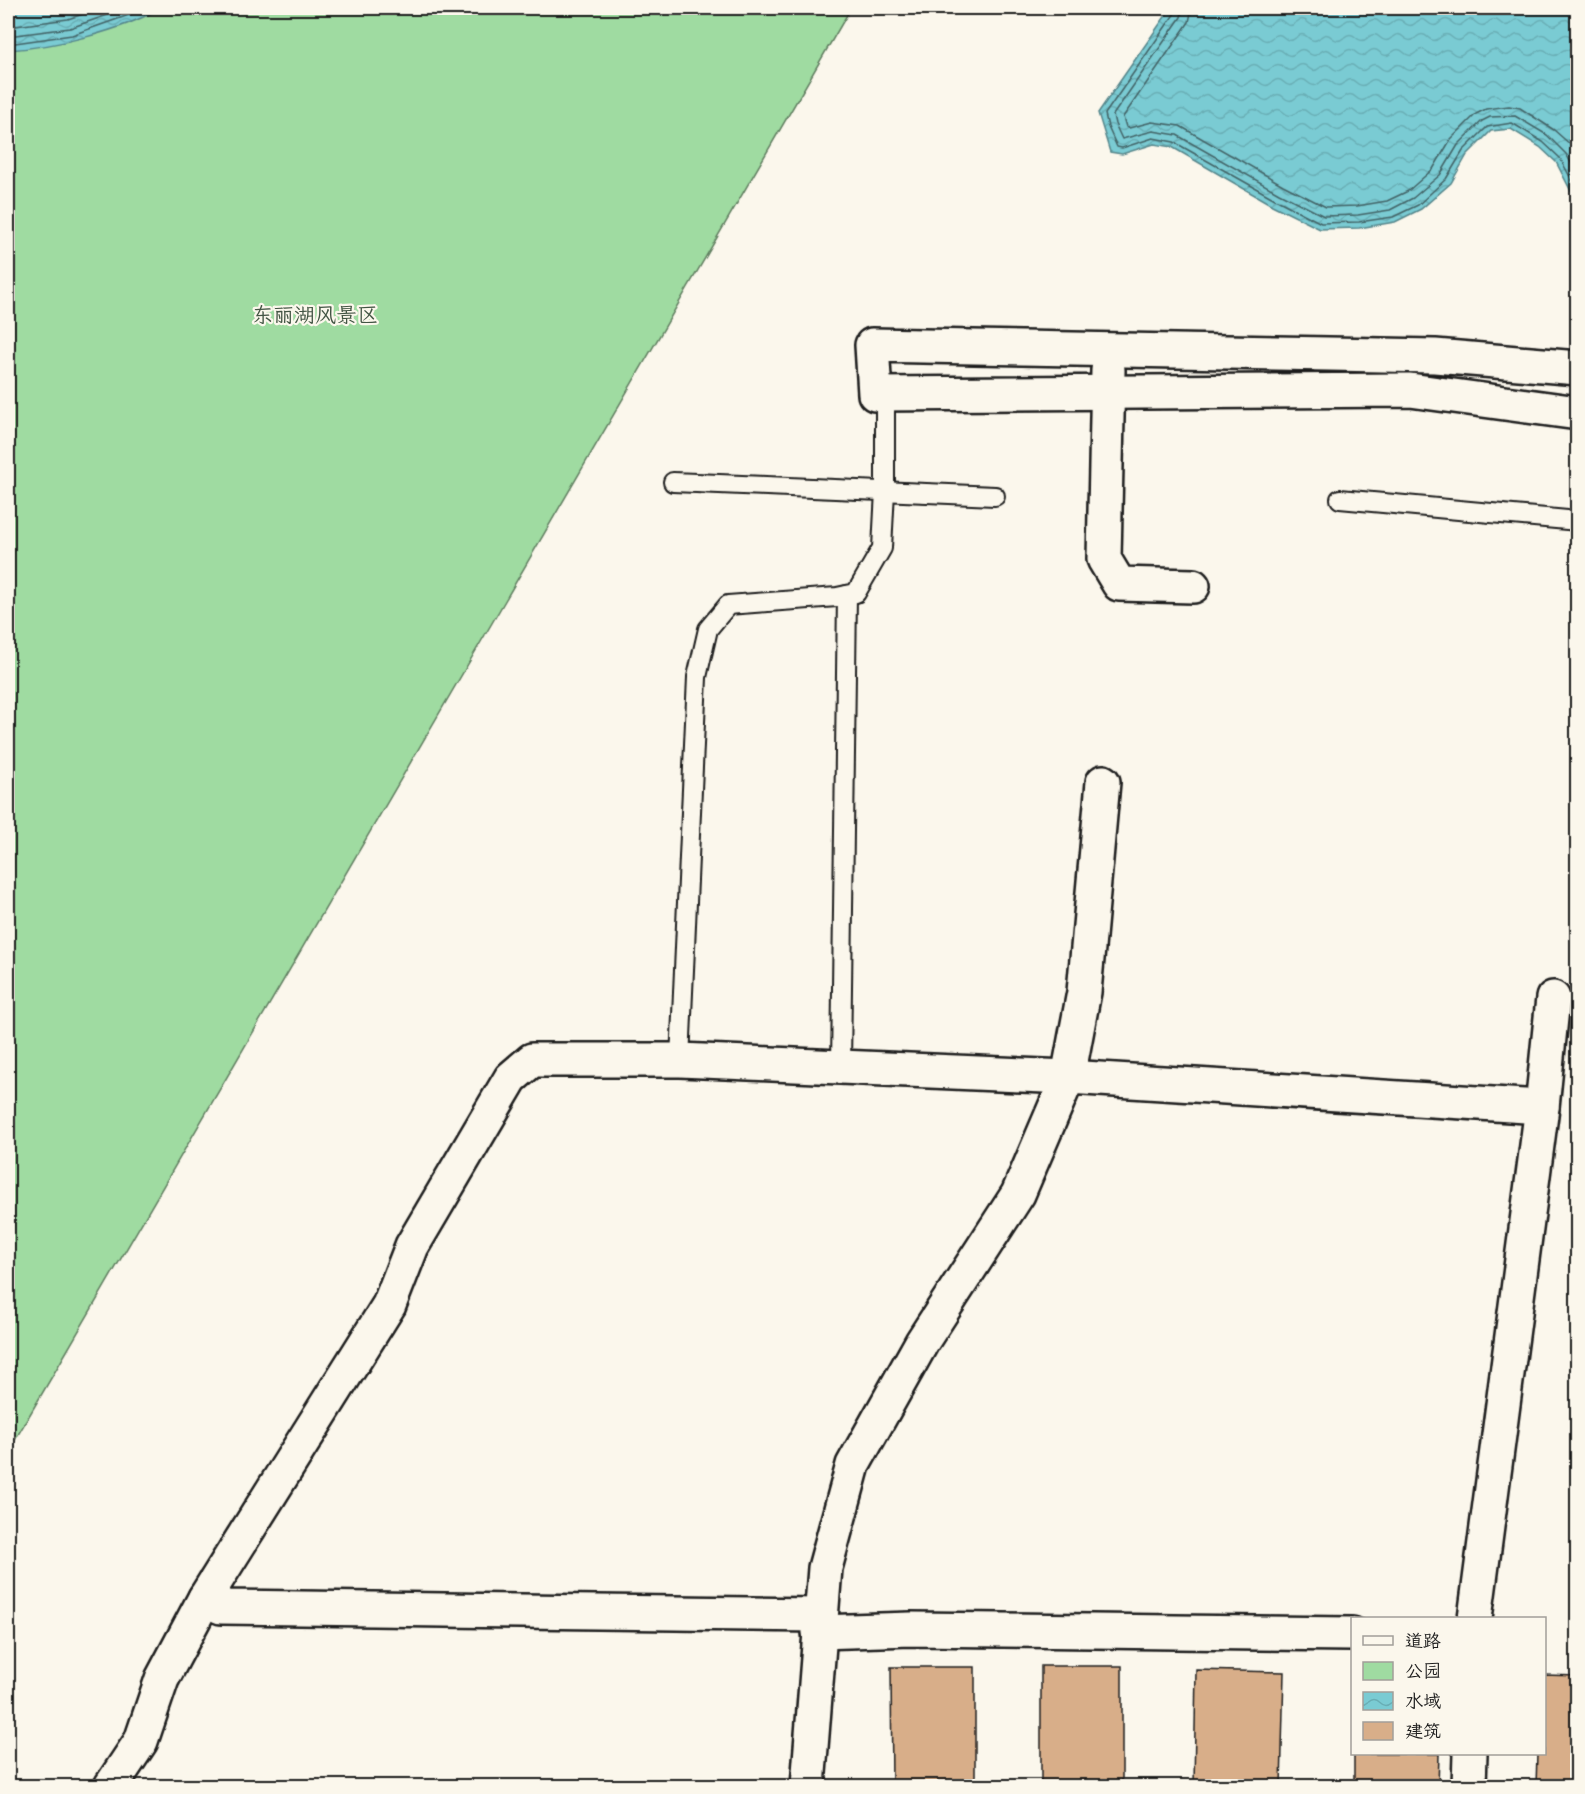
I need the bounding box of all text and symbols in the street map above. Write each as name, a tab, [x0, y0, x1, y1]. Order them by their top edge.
park label: 东丽湖风景区	[252, 302, 378, 330]
legend	[1351, 1617, 1546, 1755]
text: 道路	[1405, 1630, 1441, 1654]
text: 公园	[1405, 1660, 1441, 1684]
text: 水域	[1405, 1690, 1441, 1714]
text: 建筑	[1405, 1720, 1441, 1744]

